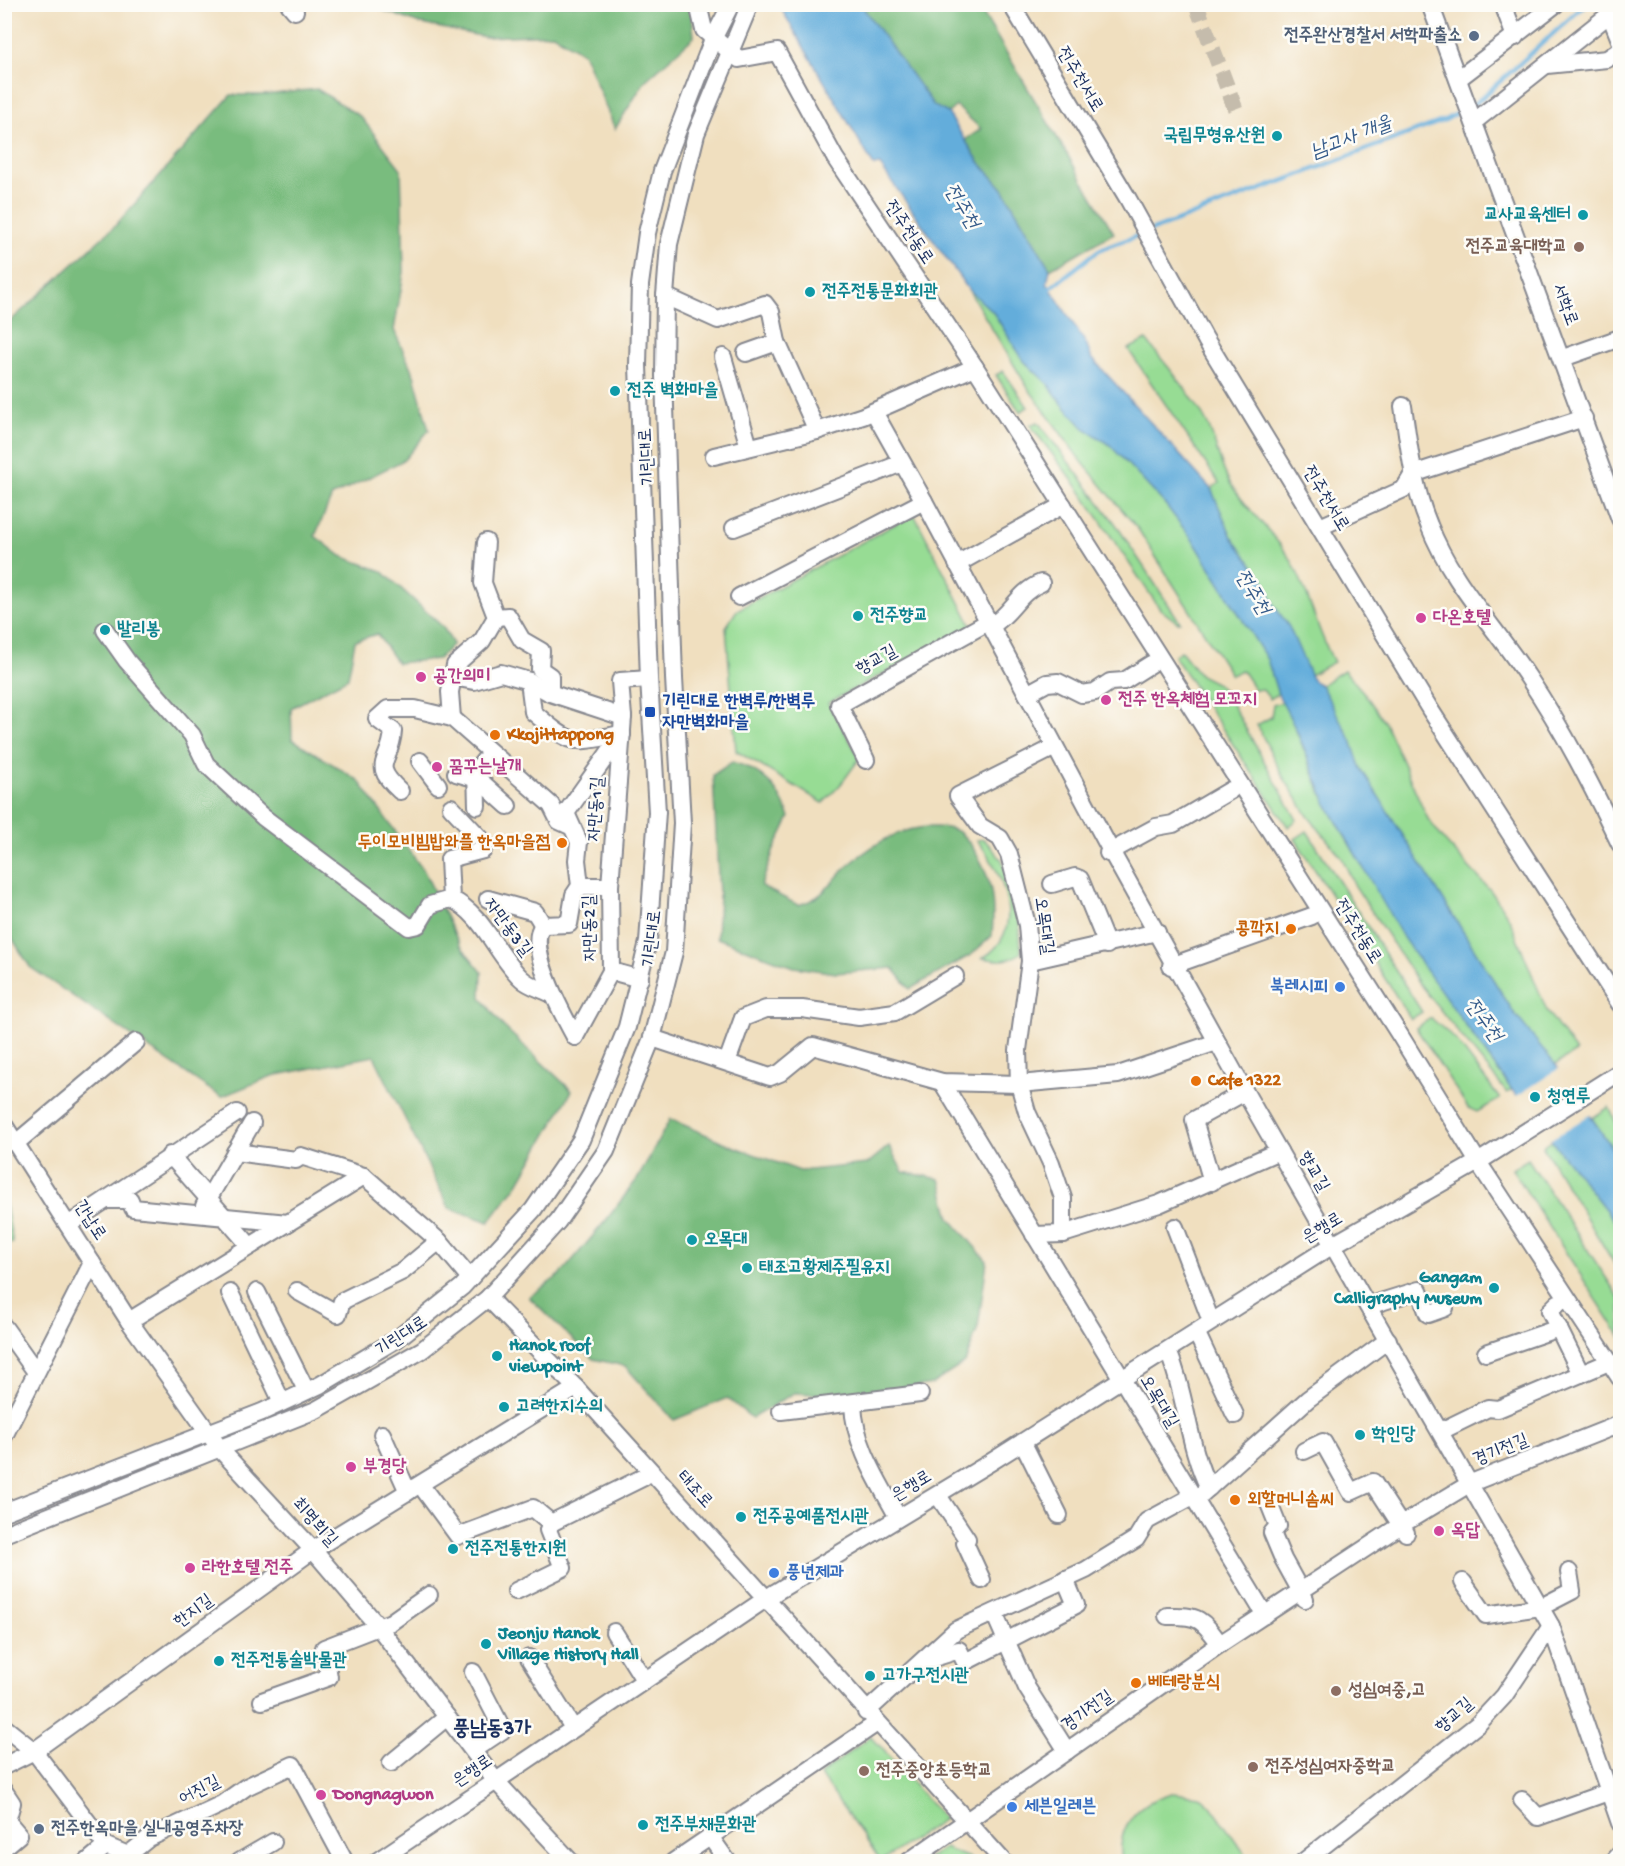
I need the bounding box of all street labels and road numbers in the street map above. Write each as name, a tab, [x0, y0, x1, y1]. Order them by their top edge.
street label: 전주천서로	[1051, 44, 1107, 116]
street label: 전주천동로	[879, 197, 937, 269]
street label: 서학로	[1547, 281, 1581, 329]
street label: 기린대로	[636, 428, 660, 486]
street label: 전주천서로	[1297, 463, 1353, 535]
street label: 향교길	[853, 641, 902, 681]
street label: 자만동1길	[584, 775, 610, 842]
street label: 자만동2길	[580, 894, 602, 962]
street label: 자만동3길	[478, 895, 536, 962]
street label: 오목대길	[1029, 896, 1058, 957]
street label: 전주천동로	[1329, 896, 1385, 968]
street label: 기린대로	[639, 909, 667, 969]
street label: 향교길	[1293, 1148, 1333, 1197]
street label: 간납로	[68, 1197, 110, 1245]
street label: 은행로	[1299, 1209, 1347, 1249]
street label: 기린대로	[372, 1312, 432, 1362]
street label: 오목대길	[1134, 1372, 1182, 1433]
street label: 경기전길	[1470, 1430, 1532, 1472]
street label: 태조로	[672, 1467, 716, 1513]
street label: 은행로	[888, 1467, 936, 1507]
street label: 최명희길	[287, 1494, 342, 1552]
street label: 한지길	[170, 1590, 218, 1633]
street label: 경기전길	[1058, 1686, 1118, 1737]
street label: 향교길	[1432, 1693, 1479, 1738]
street label: 은행로	[449, 1751, 497, 1793]
street label: 어진길	[176, 1772, 225, 1810]

